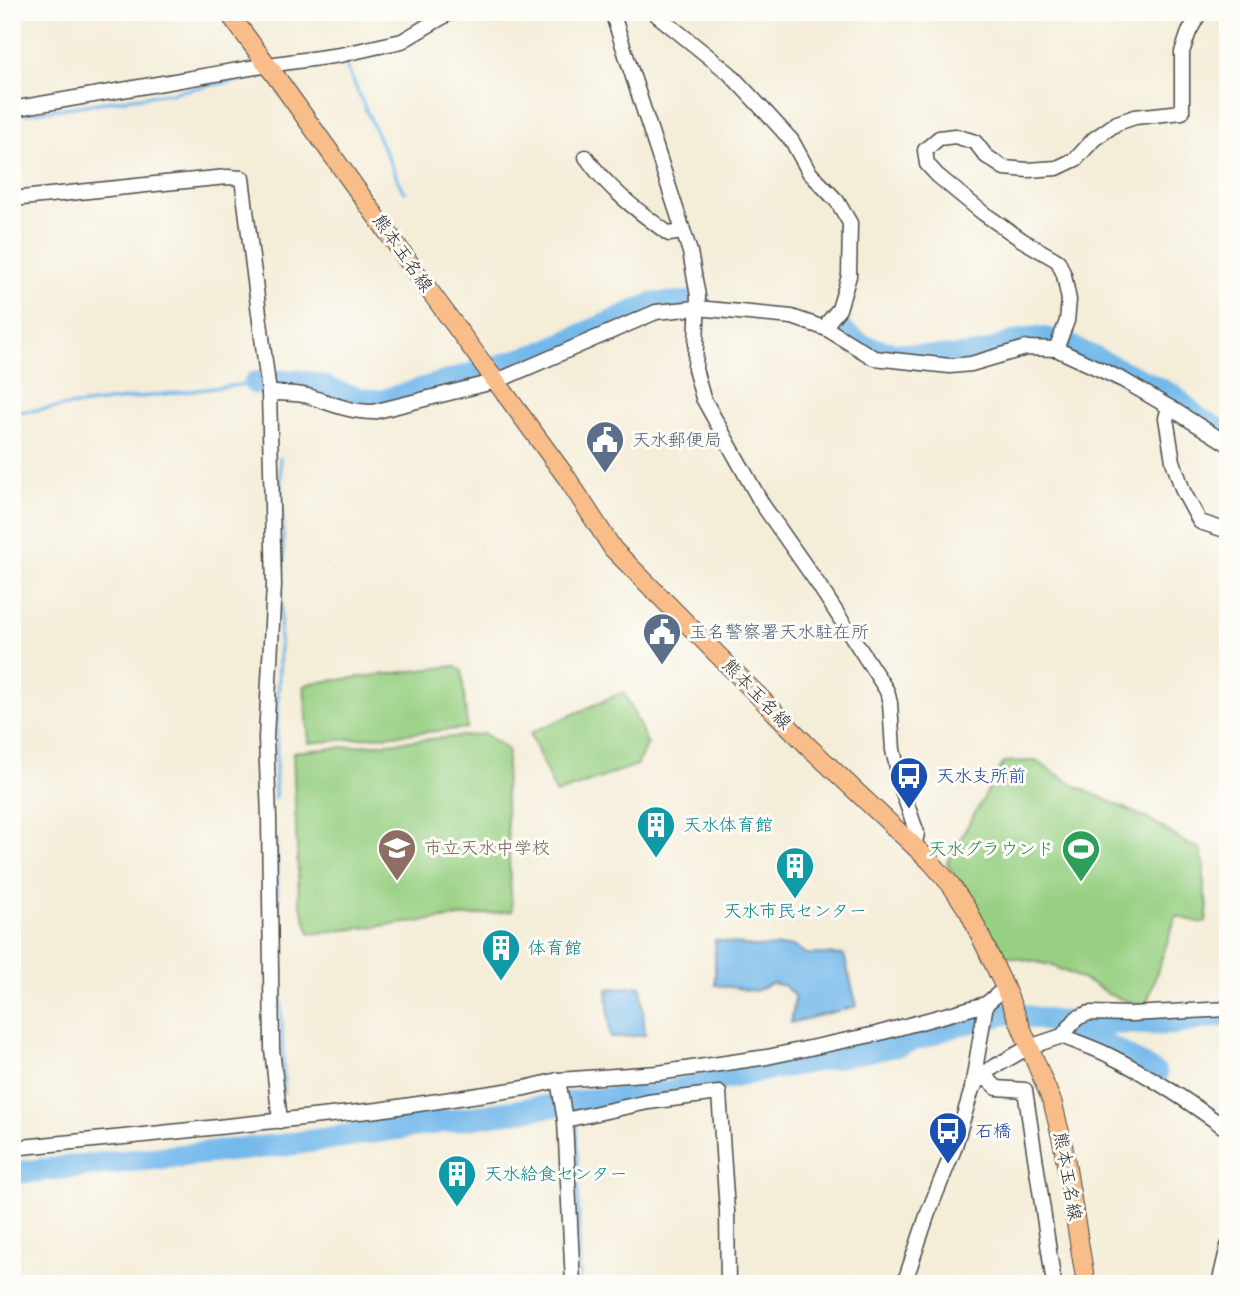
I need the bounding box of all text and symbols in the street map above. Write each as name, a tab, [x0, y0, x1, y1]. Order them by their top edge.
street label: 熊本玉名線	[368, 209, 439, 296]
public building icon: 天水郵便局	[584, 419, 626, 474]
place label: 天水郵便局	[632, 428, 722, 451]
public building icon: 玉名警察署天水駐在所	[641, 611, 683, 666]
place label: 玉名警察署天水駐在所	[689, 620, 869, 643]
street label: 熊本玉名線	[718, 653, 797, 734]
bus stop icon: 天水支所前	[888, 755, 930, 810]
place label: 天水支所前	[936, 764, 1026, 787]
building icon: 天水体育館	[635, 804, 677, 859]
place label: 天水体育館	[683, 813, 773, 836]
school or university icon: 市立天水中学校	[376, 827, 418, 882]
sports icon: 天水グラウンド	[1060, 828, 1102, 883]
place label: 市立天水中学校	[424, 836, 550, 859]
place label: 天水グラウンド	[928, 837, 1054, 860]
building icon: 天水市民センター	[774, 845, 816, 900]
place label: 天水市民センター	[723, 899, 867, 922]
building icon: 体育館	[480, 927, 522, 982]
place label: 体育館	[528, 936, 582, 959]
bus stop icon: 石橋	[927, 1110, 969, 1165]
place label: 石橋	[975, 1119, 1011, 1142]
street label: 熊本玉名線	[1049, 1130, 1088, 1222]
building icon: 天水給食センター	[436, 1153, 478, 1208]
place label: 天水給食センター	[484, 1162, 627, 1185]

